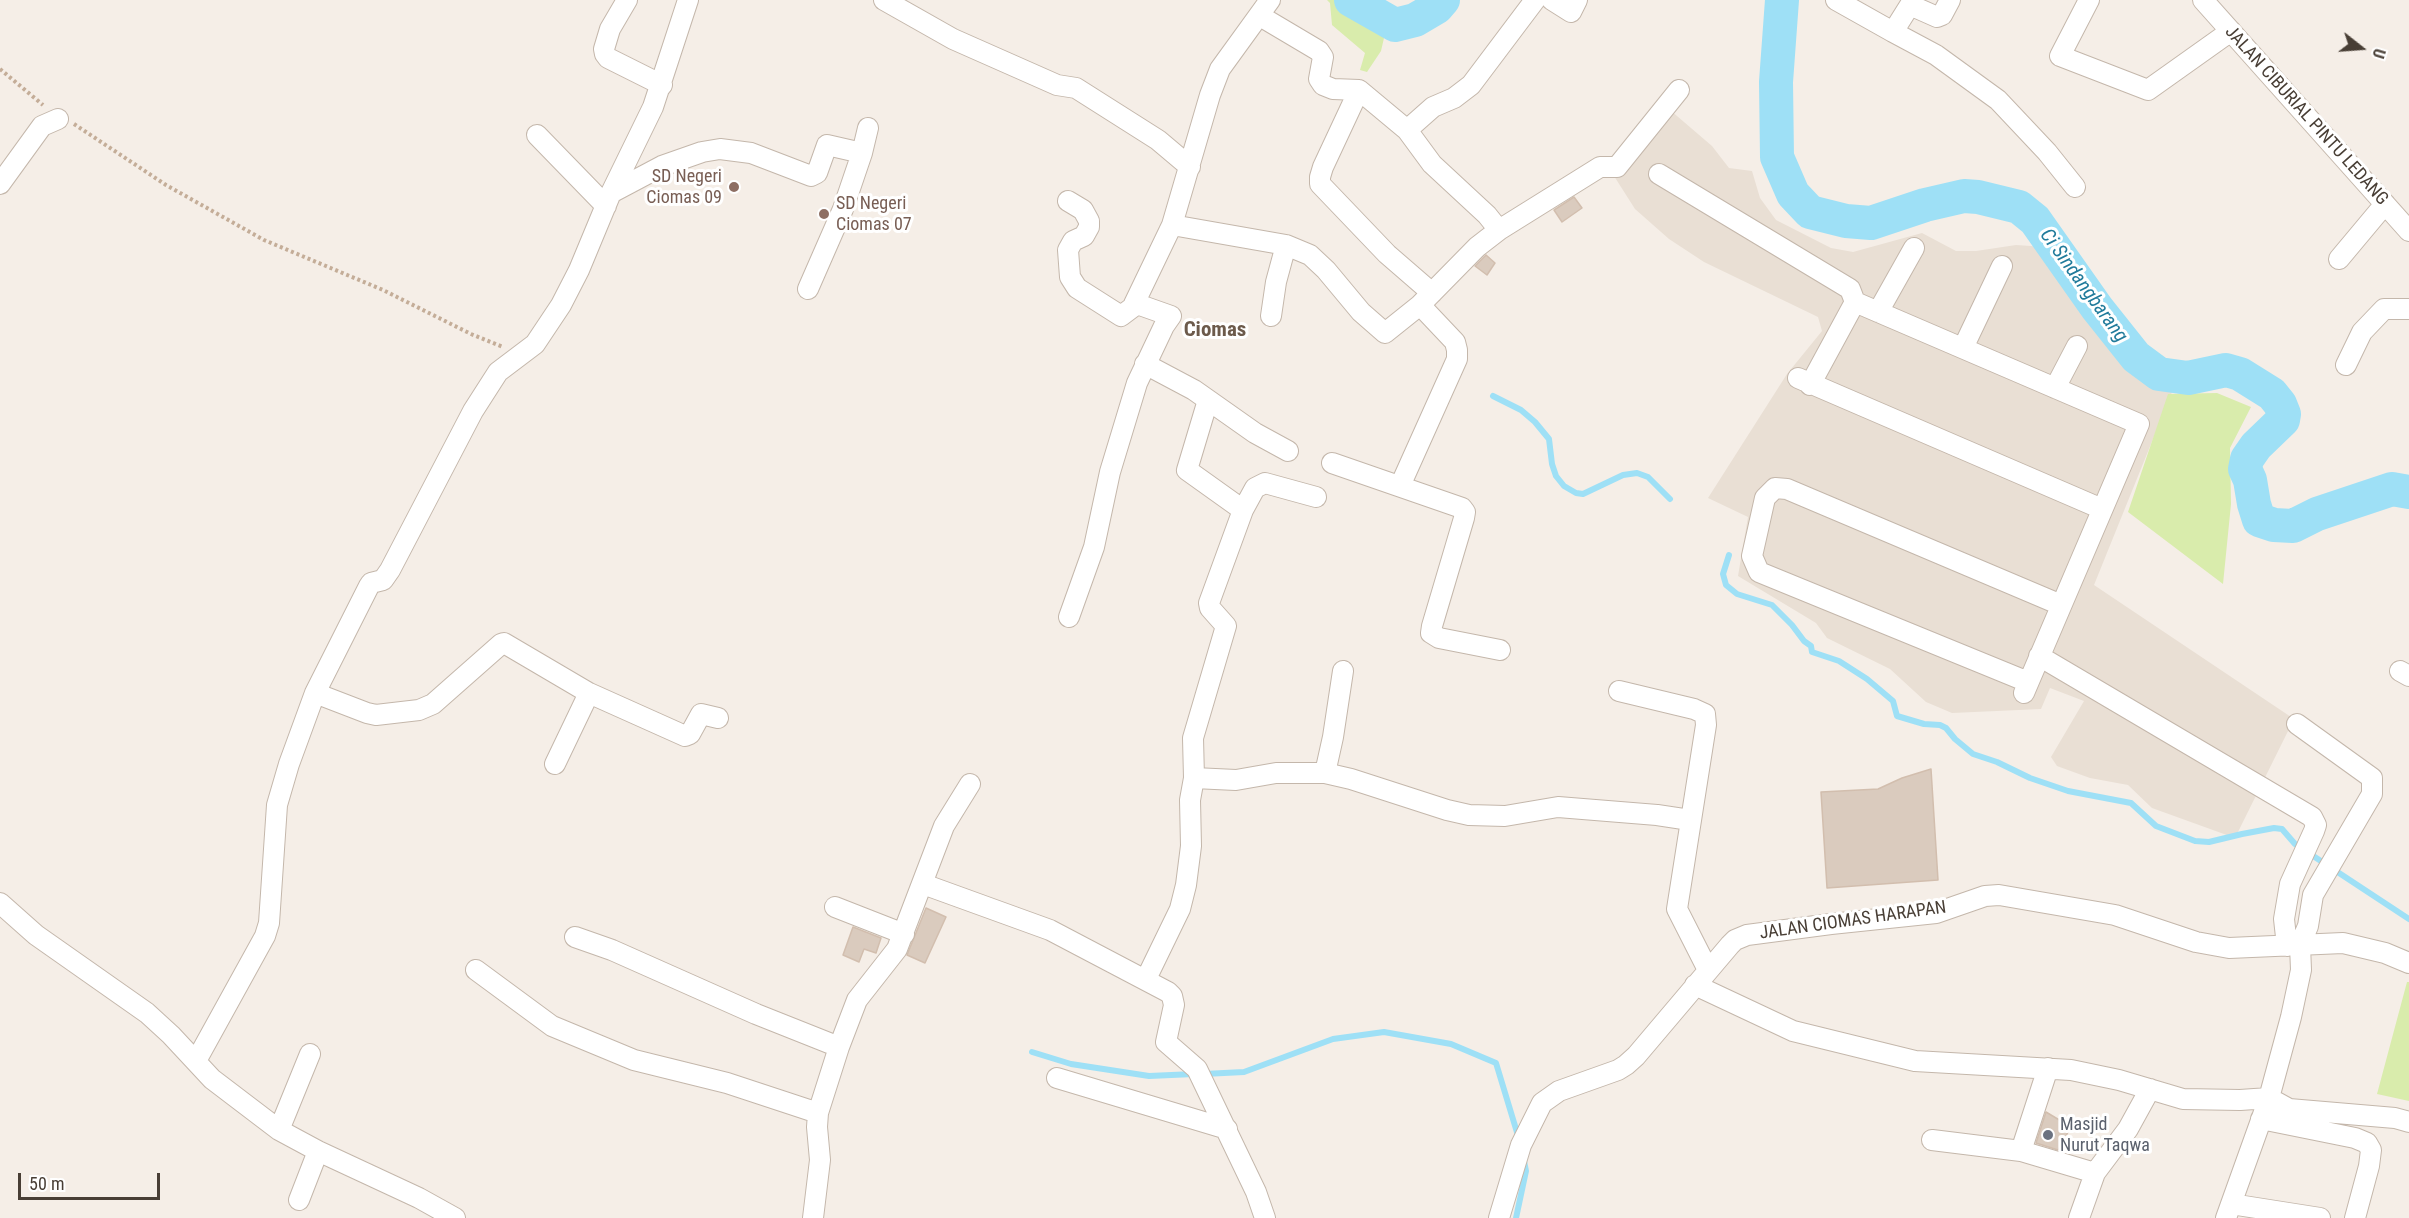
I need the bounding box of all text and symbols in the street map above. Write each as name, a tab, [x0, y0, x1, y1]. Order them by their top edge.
north arrow	[2331, 18, 2391, 78]
street label: JALAN CIBURIAL PINTU LEDANG	[2220, 22, 2392, 210]
place label: SD Negeri Ciomas 09	[646, 166, 722, 208]
marker: SD Negeri Ciomas 09	[727, 180, 741, 194]
place label: SD Negeri Ciomas 07	[836, 193, 912, 236]
marker: SD Negeri Ciomas 07	[817, 207, 831, 221]
water label: Ci Sindangbarang	[2034, 225, 2132, 347]
district label: Ciomas	[1184, 318, 1246, 344]
street label: JALAN CIOMAS HARAPAN	[1758, 897, 1948, 945]
place label: Masjid Nurut Taqwa	[2060, 1114, 2150, 1156]
marker: Masjid Nurut Taqwa	[2041, 1128, 2055, 1142]
scale bar	[21, 1161, 164, 1199]
text: 50 m	[29, 1173, 64, 1194]

